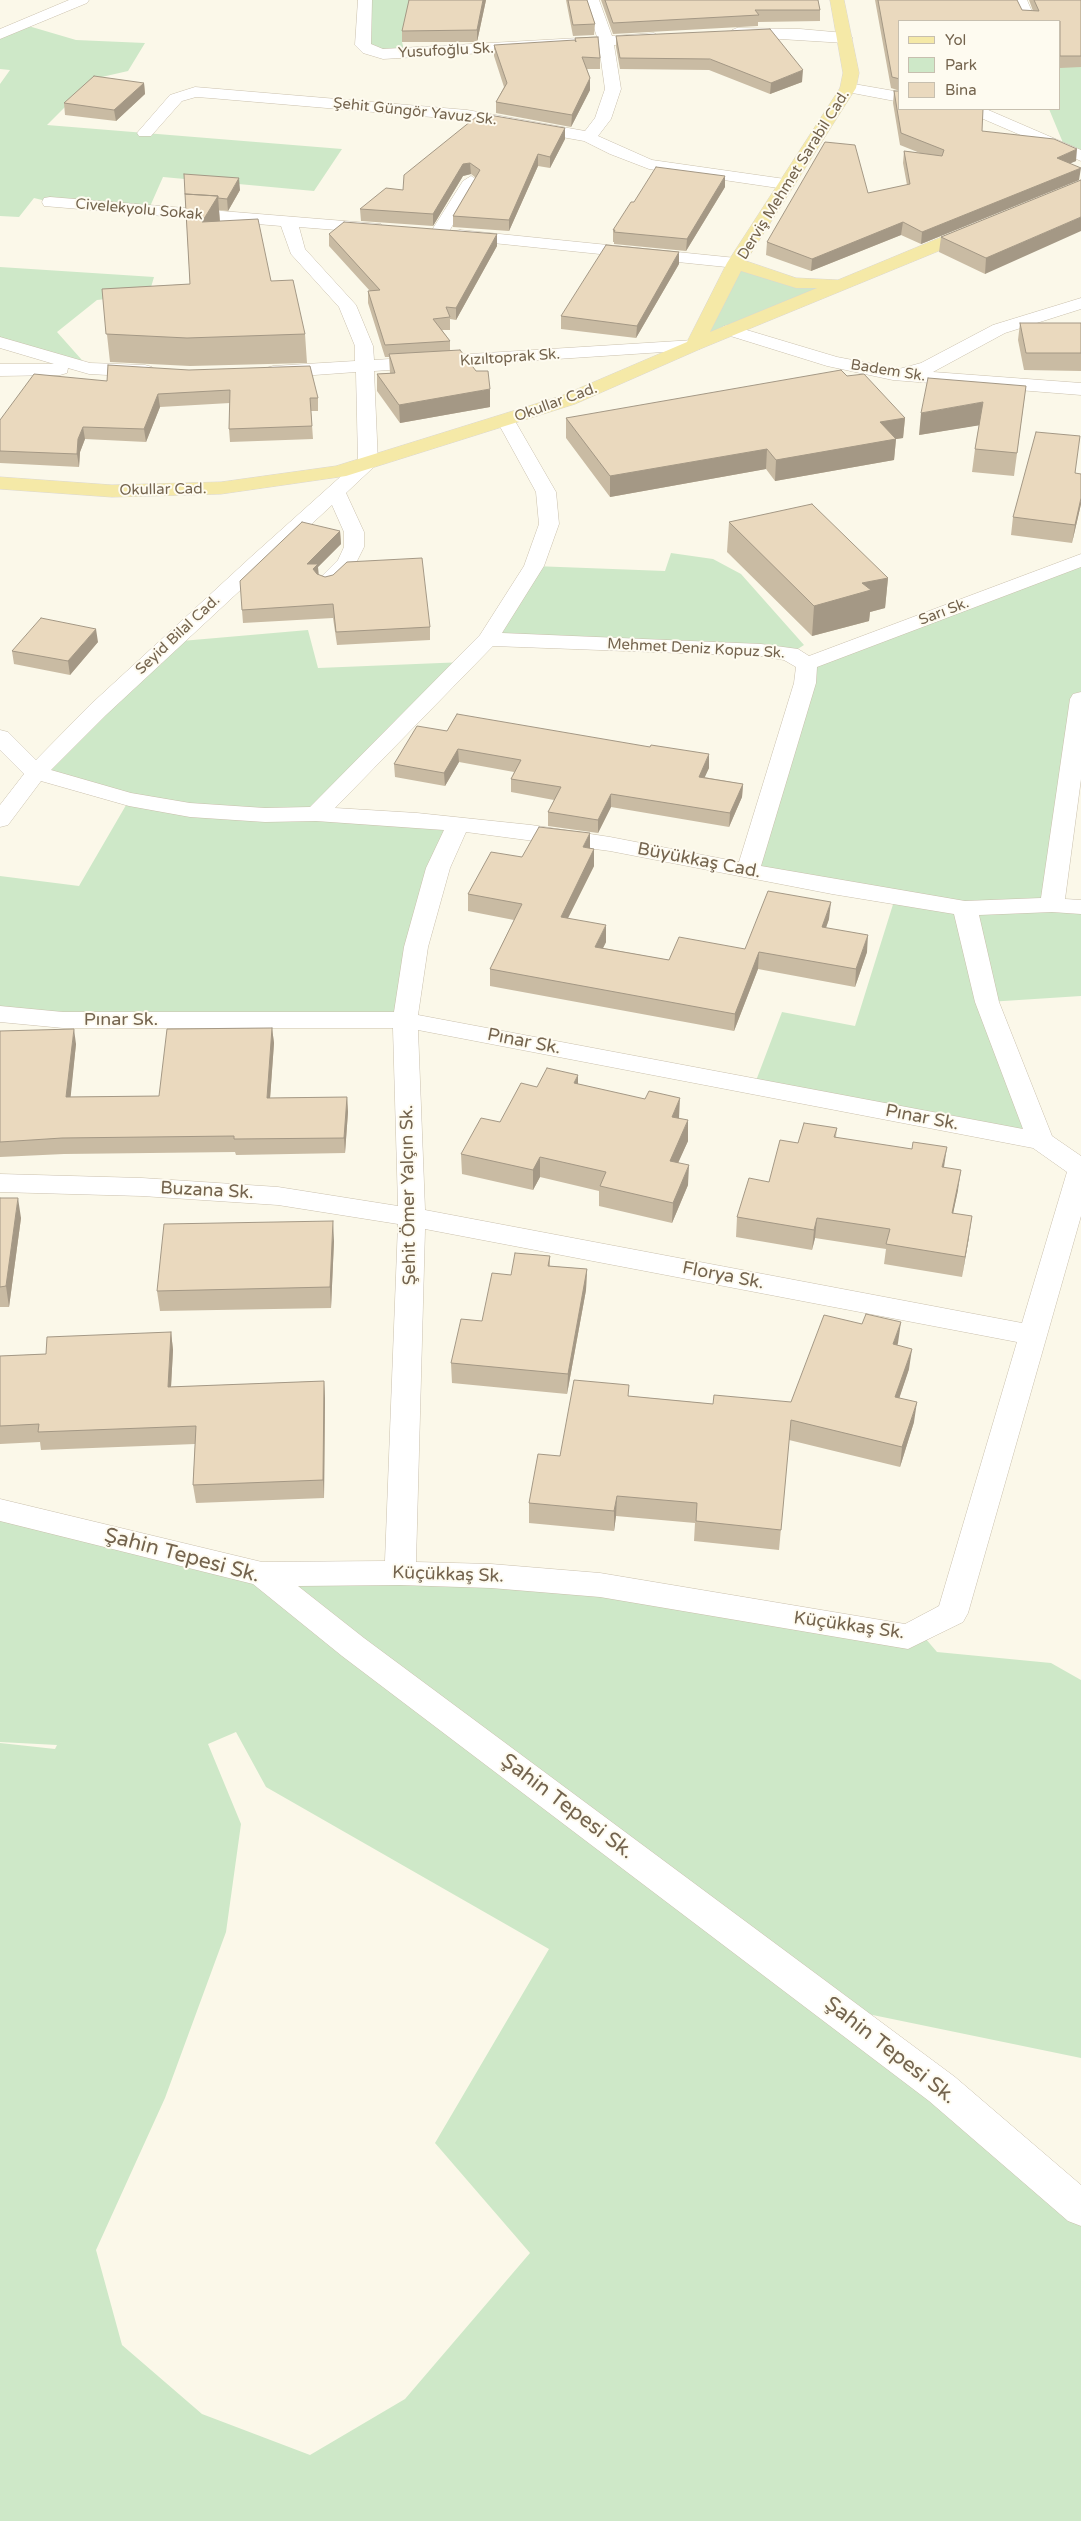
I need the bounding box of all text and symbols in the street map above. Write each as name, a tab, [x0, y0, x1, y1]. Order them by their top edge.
legend	[898, 20, 1061, 110]
text: Yol	[945, 31, 966, 49]
street label: Yusufoğlu Sk.	[398, 40, 494, 62]
text: Park	[945, 56, 977, 74]
text: Bina	[945, 81, 977, 99]
street label: Derviş Mehmet Sarabil Cad.	[734, 87, 854, 263]
street label: Şehit Güngör Yavuz Sk.	[332, 94, 498, 130]
street label: Civelekyolu Sokak	[75, 195, 203, 225]
street label: Kızıltoprak Sk.	[459, 346, 561, 370]
street label: Badem Sk.	[849, 356, 927, 386]
street label: Okullar Cad.	[512, 380, 600, 426]
street label: Okullar Cad.	[119, 480, 207, 500]
street label: Seyid Bilal Cad.	[132, 591, 224, 679]
street label: Sarı Sk.	[916, 594, 972, 630]
street label: Mehmet Deniz Kopuz Sk.	[607, 635, 785, 663]
street label: Büyükkaş Cad.	[635, 838, 763, 884]
street label: Pınar Sk.	[84, 1009, 158, 1031]
street label: Pınar Sk.	[485, 1024, 563, 1060]
street label: Pınar Sk.	[883, 1100, 961, 1136]
street label: Şehit Ömer Yalçın Sk.	[397, 1104, 421, 1286]
street label: Buzana Sk.	[160, 1178, 254, 1204]
street label: Florya Sk.	[680, 1257, 766, 1295]
street label: Şahin Tepesi Sk.	[102, 1523, 262, 1589]
street label: Küçükkaş Sk.	[392, 1562, 504, 1588]
street label: Küçükkaş Sk.	[792, 1608, 906, 1644]
street label: Şahin Tepesi Sk.	[496, 1749, 638, 1865]
street label: Şahin Tepesi Sk.	[819, 1992, 961, 2110]

